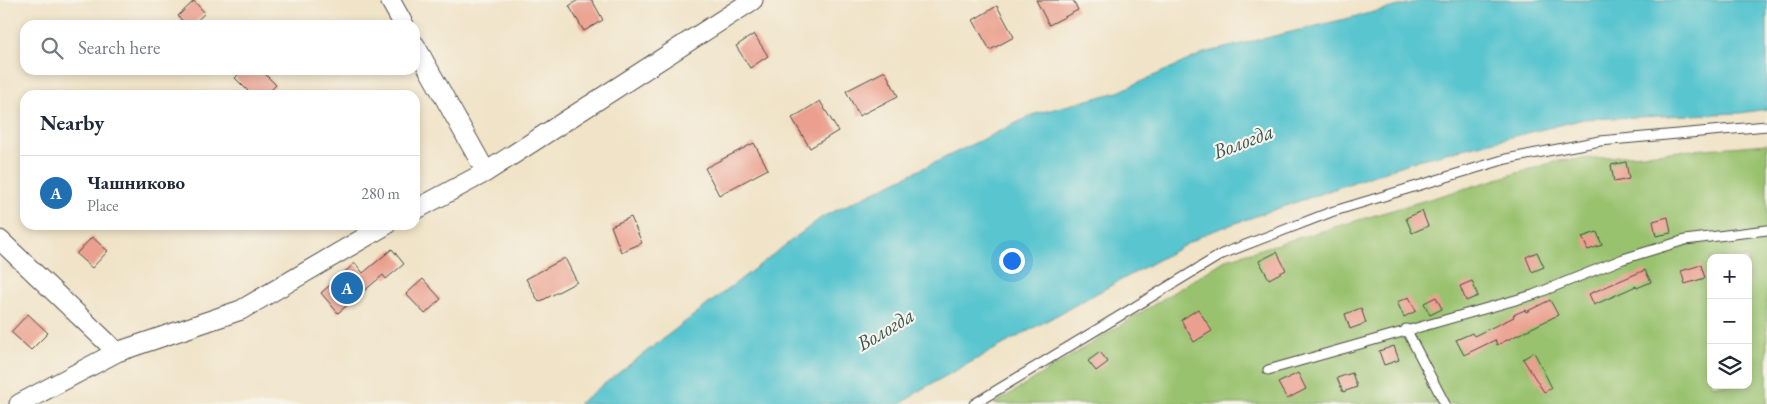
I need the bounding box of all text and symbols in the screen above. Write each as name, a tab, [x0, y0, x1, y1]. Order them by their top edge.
search box	[20, 20, 420, 75]
icon: search	[38, 34, 66, 62]
text: Search here	[78, 35, 160, 60]
text: Nearby	[40, 109, 104, 136]
water label: Вологда	[1208, 117, 1277, 165]
text: Чашниково	[87, 170, 185, 195]
text: A	[50, 183, 62, 204]
text: 280 m	[361, 183, 400, 204]
text: Place	[87, 195, 119, 216]
your location	[999, 248, 1025, 274]
map controls	[1707, 254, 1752, 389]
button: +	[1707, 254, 1752, 299]
pin: A	[331, 269, 363, 307]
button: −	[1707, 299, 1752, 344]
water label: Вологда	[850, 301, 919, 357]
button: layers	[1707, 344, 1752, 389]

